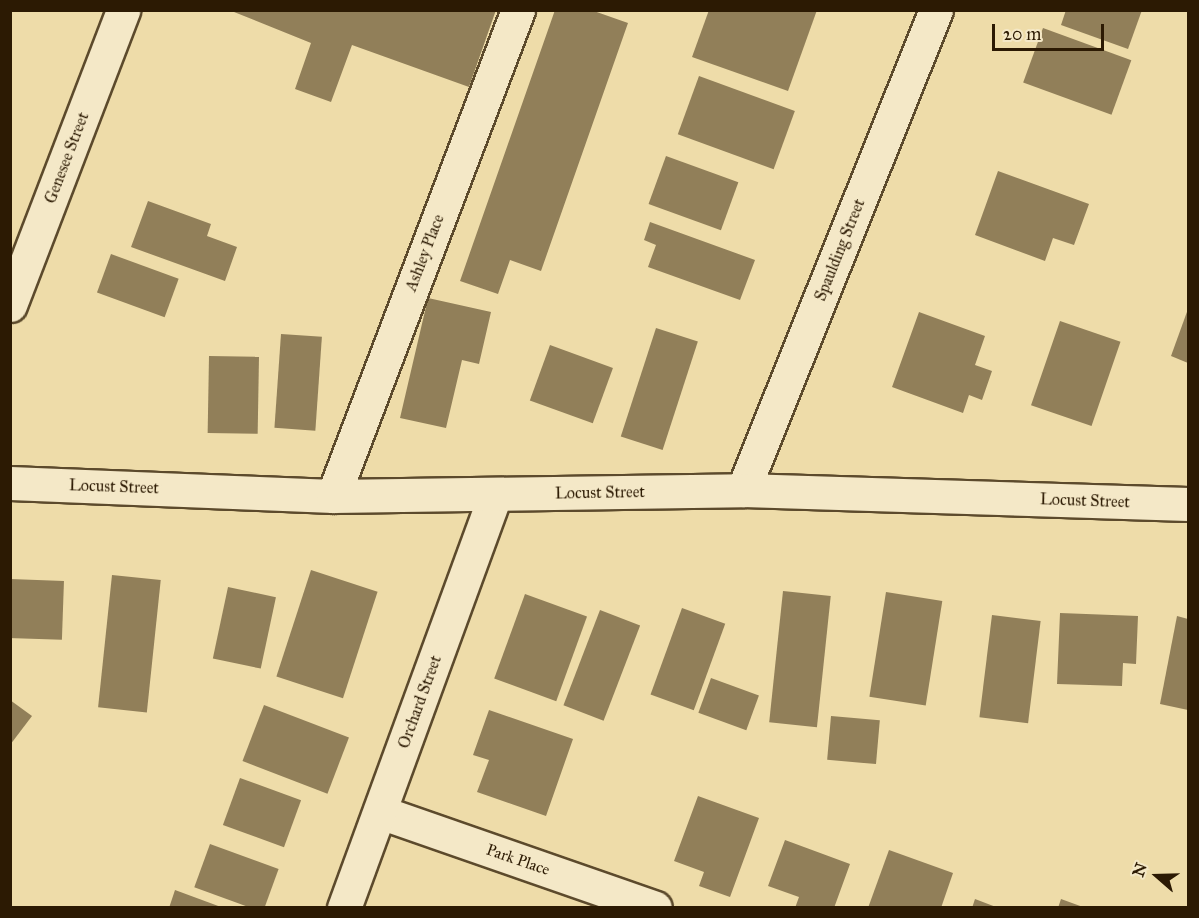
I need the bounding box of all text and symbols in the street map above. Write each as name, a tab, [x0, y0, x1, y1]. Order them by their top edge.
scale bar	[995, 12, 1108, 50]
text: 20 m	[1003, 23, 1041, 45]
street label: Genesee Street	[41, 110, 93, 206]
street label: Spaulding Street	[811, 196, 869, 304]
street label: Ashley Place	[402, 212, 448, 294]
street label: Locust Street	[69, 476, 159, 498]
street label: Locust Street	[555, 483, 645, 503]
street label: Locust Street	[1040, 490, 1130, 512]
street label: Orchard Street	[394, 653, 446, 751]
street label: Park Place	[484, 840, 552, 880]
north arrow	[1127, 846, 1187, 906]
text: N	[1128, 860, 1151, 879]

